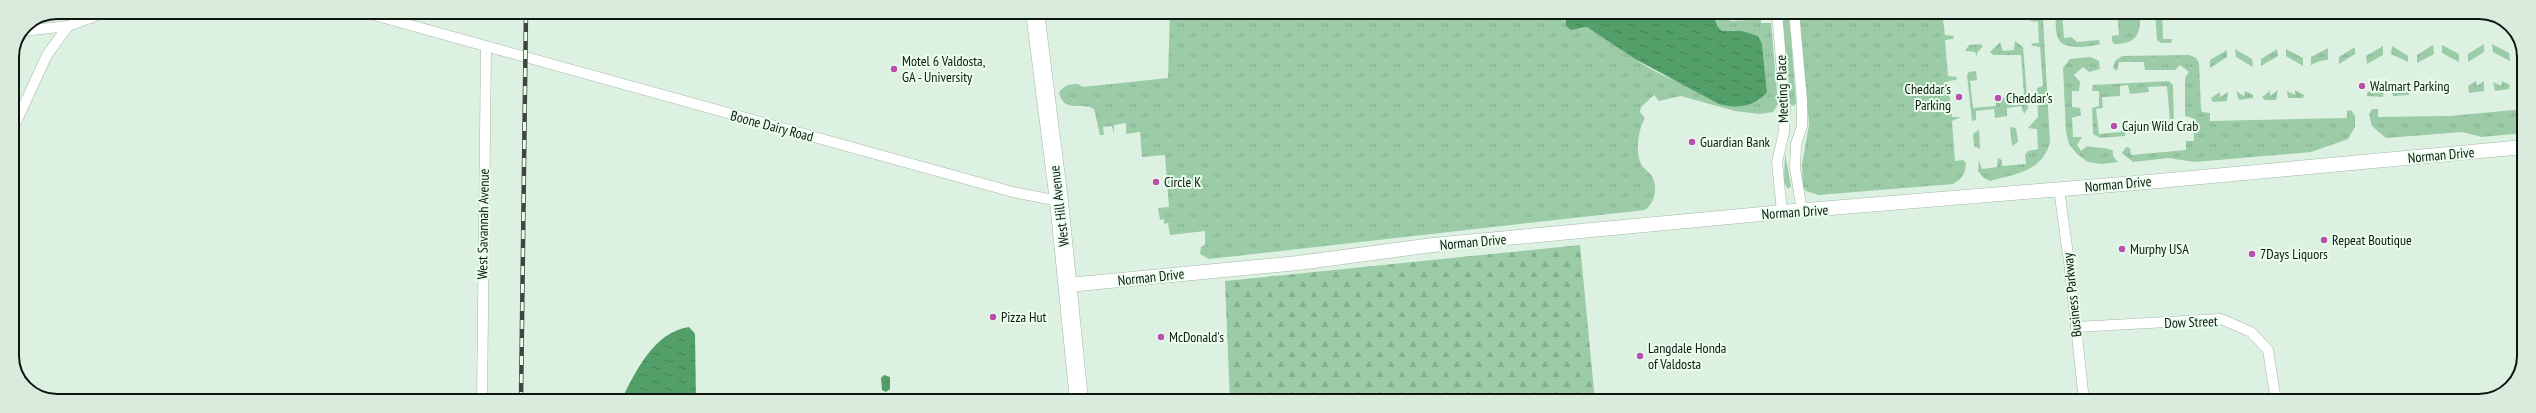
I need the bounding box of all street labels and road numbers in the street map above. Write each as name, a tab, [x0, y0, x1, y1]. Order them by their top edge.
street label: Meeting Place	[1772, 54, 1792, 123]
street label: Boone Dairy Road	[729, 106, 815, 146]
street label: Norman Drive	[2407, 143, 2475, 167]
street label: West Hill Avenue	[1045, 164, 1073, 247]
street label: West Savannah Avenue	[473, 168, 493, 280]
street label: Norman Drive	[2084, 172, 2152, 196]
street label: Norman Drive	[1761, 201, 1829, 223]
street label: Norman Drive	[1439, 230, 1507, 254]
street label: Business Parkway	[2059, 251, 2085, 338]
street label: Norman Drive	[1117, 265, 1185, 289]
street label: Dow Street	[2164, 312, 2218, 332]

